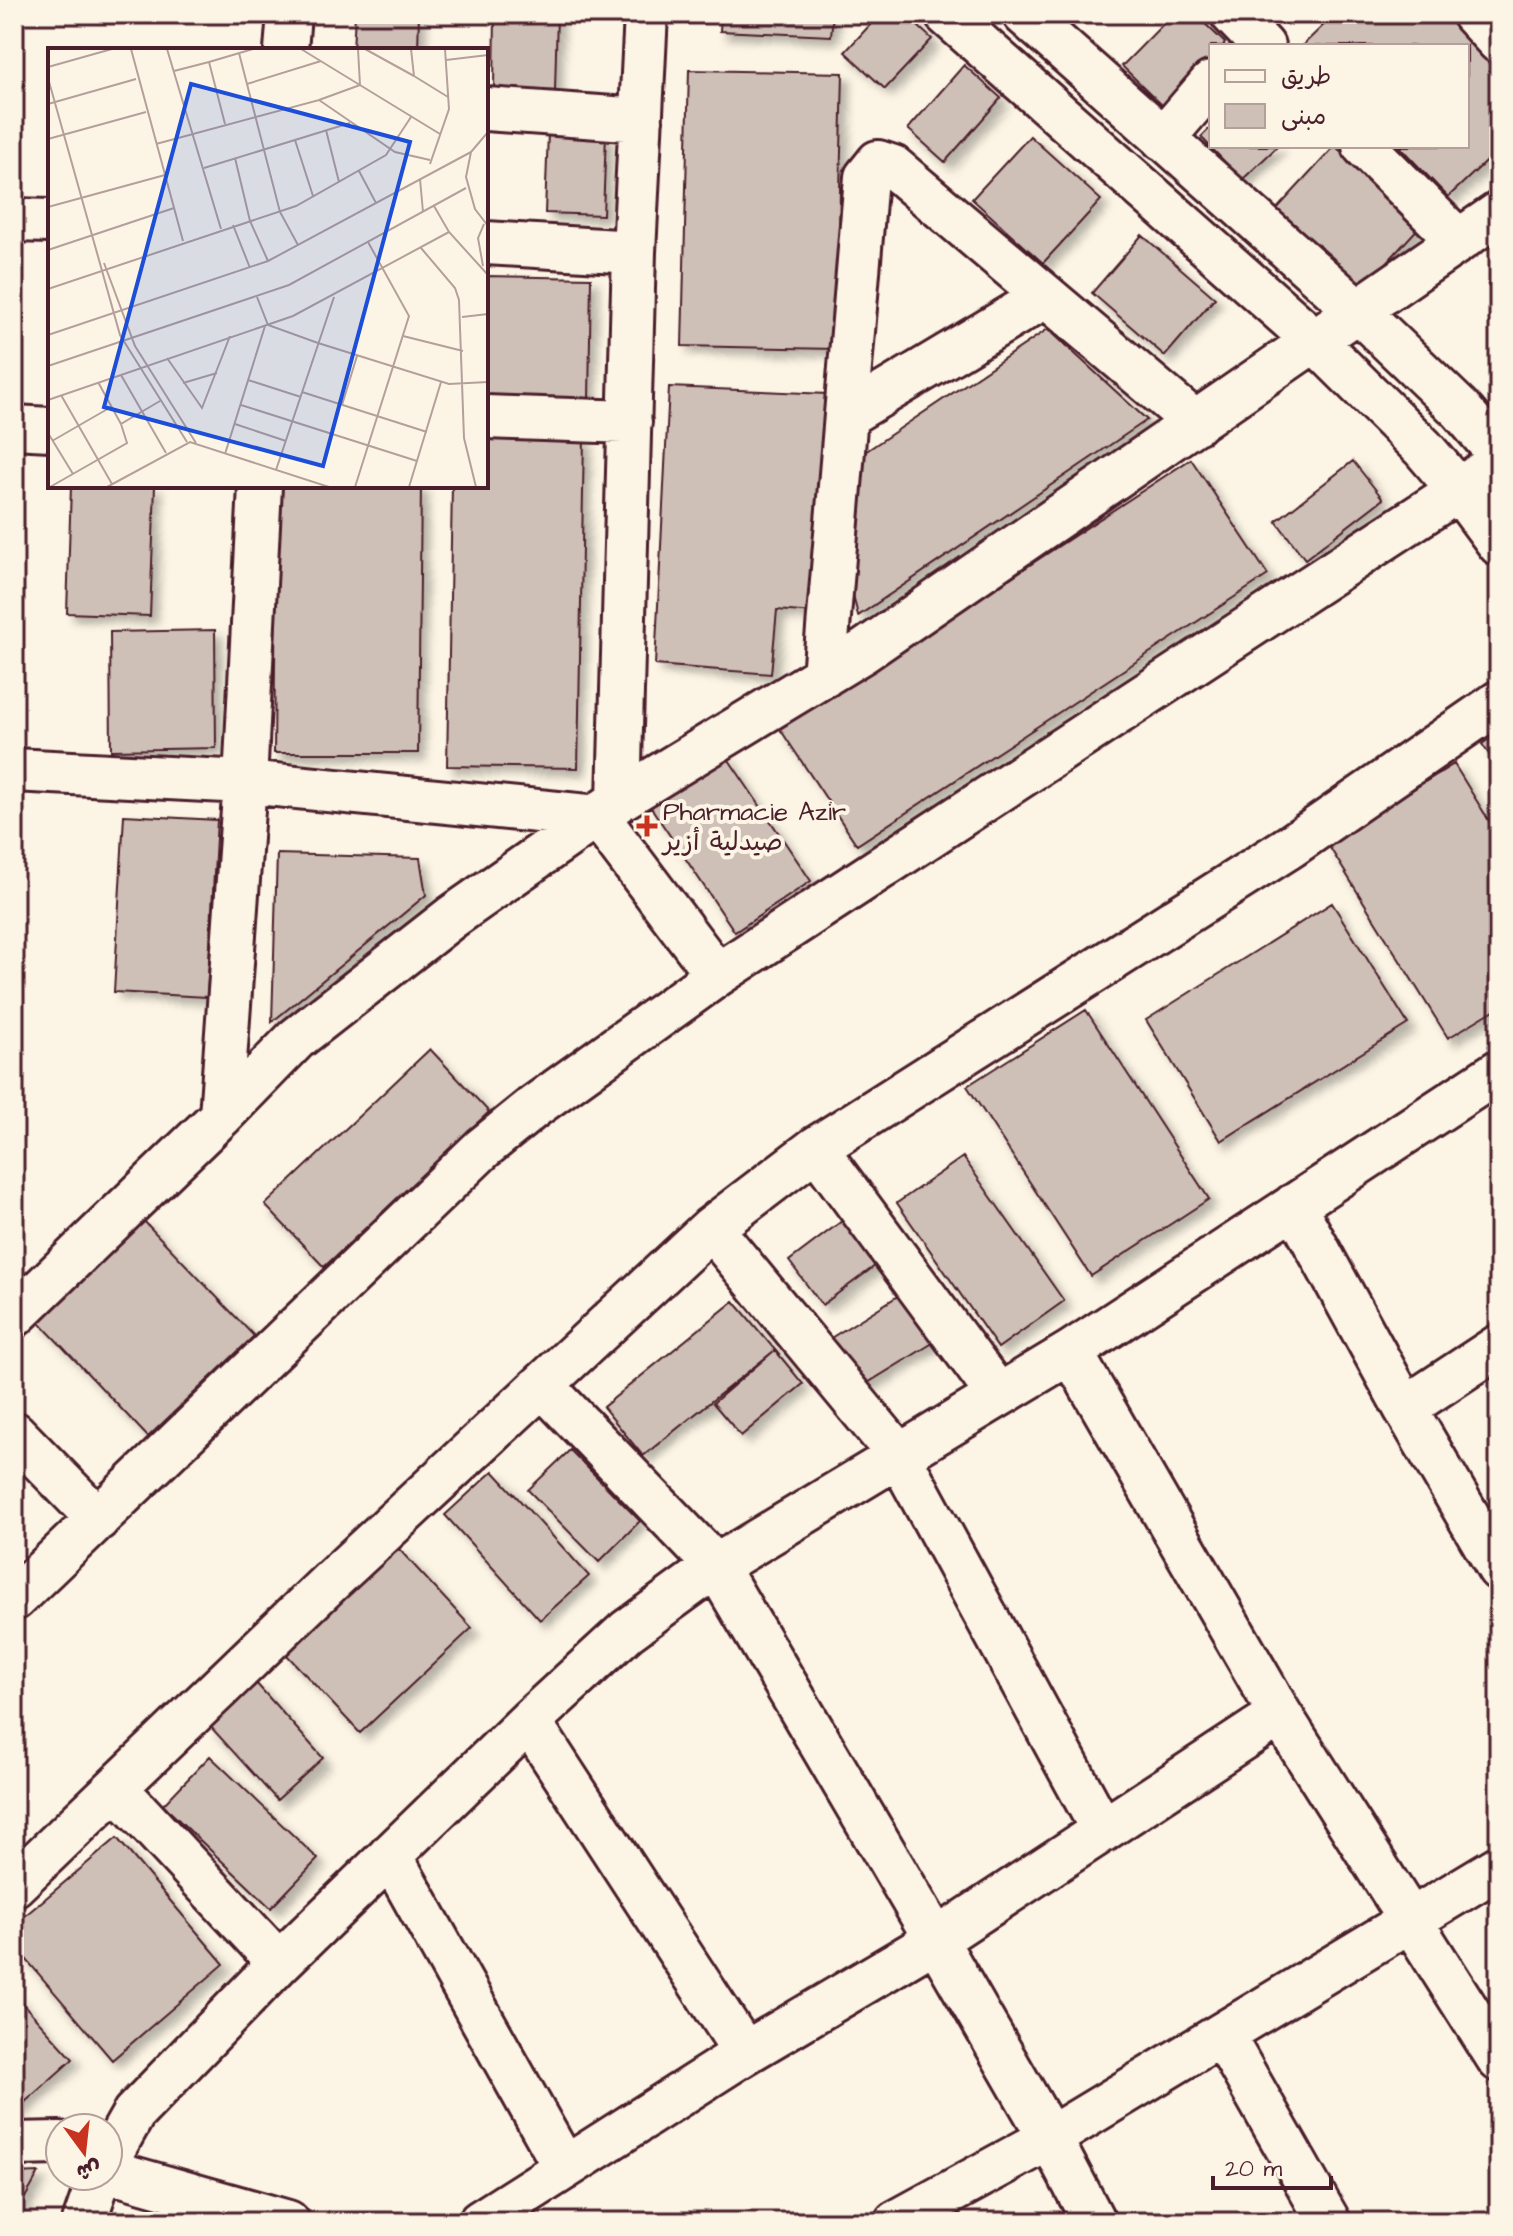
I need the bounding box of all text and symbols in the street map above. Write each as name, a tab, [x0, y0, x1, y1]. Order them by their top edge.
legend	[1209, 44, 1469, 148]
inset map	[48, 48, 488, 488]
text: طريق	[1281, 60, 1331, 94]
text: مبنى	[1281, 100, 1326, 134]
place label: Pharmacie Azir صيدلية أزير	[661, 794, 846, 860]
marker: Pharmacie Azir صيدلية أزير	[638, 817, 656, 835]
north arrow	[44, 2112, 124, 2192]
scale bar	[1213, 2140, 1331, 2190]
text: ش	[73, 2152, 104, 2188]
text: 20 m	[1225, 2152, 1282, 2186]

